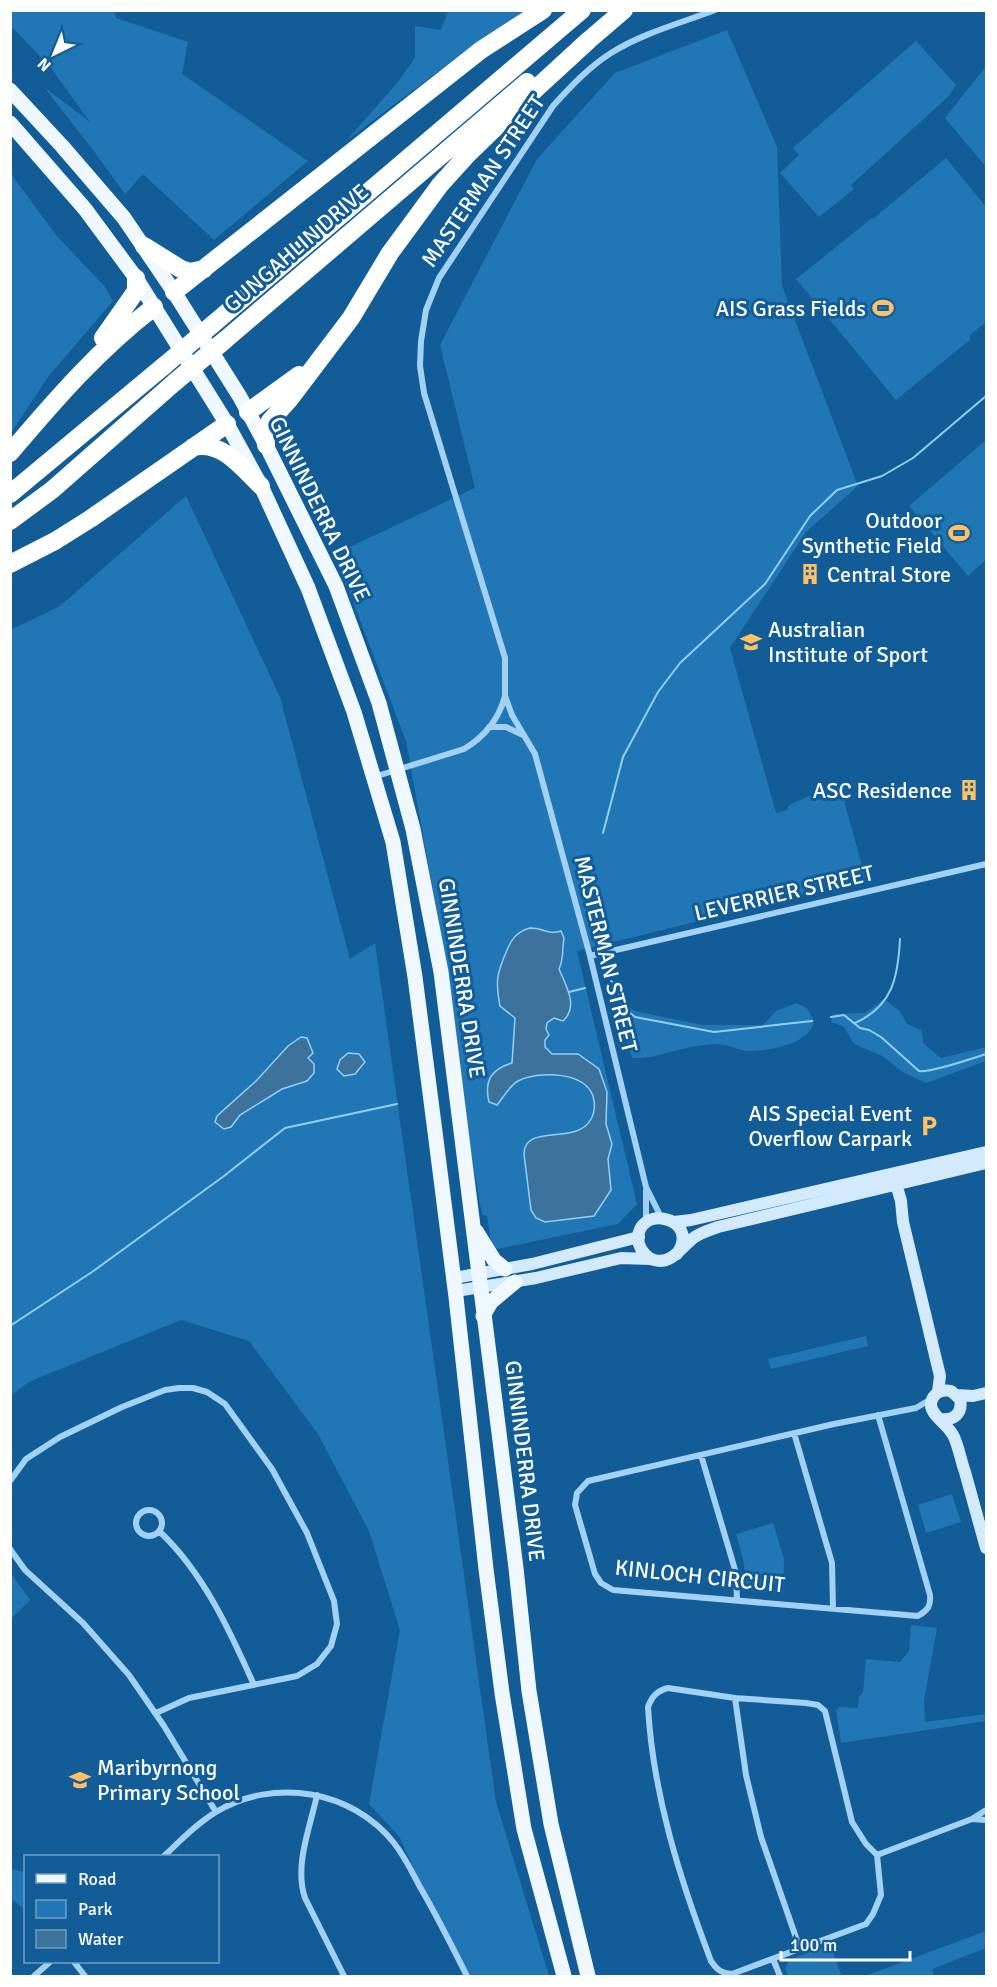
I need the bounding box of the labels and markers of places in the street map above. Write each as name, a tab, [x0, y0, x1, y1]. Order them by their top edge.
place label: AIS Grass Fields	[716, 295, 866, 322]
sports icon: AIS Grass Fields	[871, 296, 895, 320]
place label: Outdoor Synthetic Field	[802, 507, 942, 559]
sports icon: Outdoor Synthetic Field	[947, 521, 971, 545]
place label: Central Store	[827, 561, 951, 588]
building icon: Central Store	[798, 562, 822, 586]
place label: Australian Institute of Sport	[768, 616, 928, 668]
school or university icon: Australian Institute of Sport	[739, 630, 763, 654]
place label: ASC Residence	[813, 777, 952, 804]
building icon: ASC Residence	[957, 778, 981, 802]
place label: AIS Special Event Overflow Carpark	[748, 1100, 912, 1152]
parking icon: AIS Special Event Overflow Carpark	[917, 1114, 941, 1138]
place label: Maribyrnong Primary School	[97, 1754, 240, 1806]
school or university icon: Maribyrnong Primary School	[68, 1768, 92, 1792]

